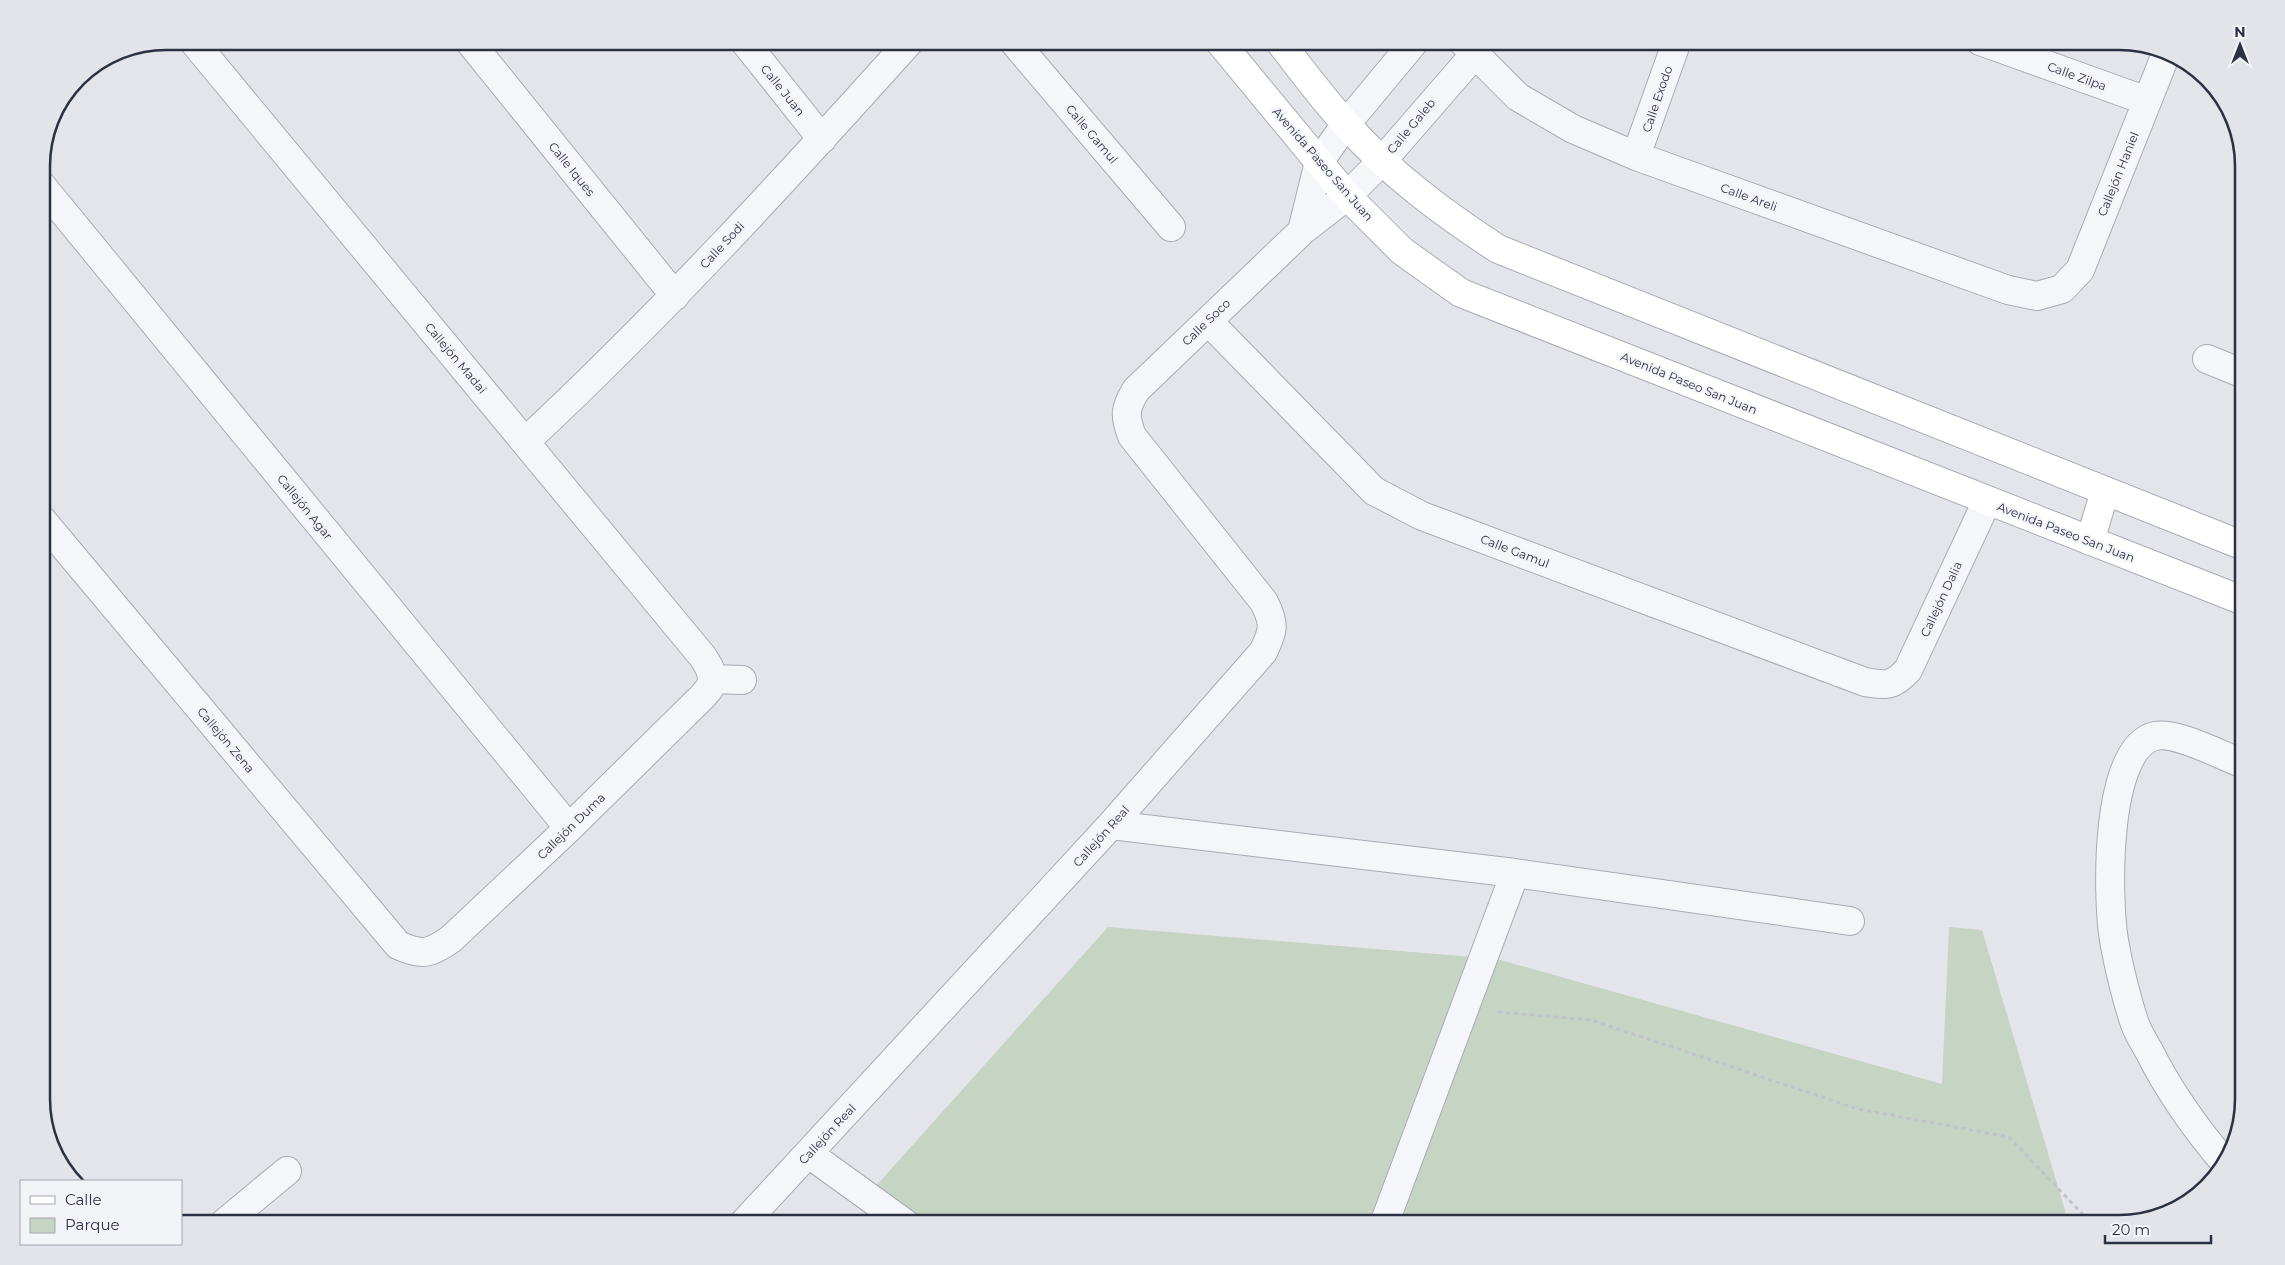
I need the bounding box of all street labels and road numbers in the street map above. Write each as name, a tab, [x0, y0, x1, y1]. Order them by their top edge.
street label: Calle Zilpa	[2045, 58, 2109, 94]
street label: Calle Juan	[758, 61, 808, 119]
street label: Calle Exodo	[1639, 64, 1675, 134]
street label: Calle Galeb	[1384, 95, 1438, 157]
street label: Calle Gamul	[1063, 101, 1121, 167]
street label: Avenida Paseo San Juan	[1269, 104, 1377, 224]
street label: Callejón Haniel	[2094, 130, 2142, 218]
street label: Calle Iques	[546, 139, 598, 199]
street label: Calle Areli	[1719, 180, 1779, 214]
street label: Calle Sodi	[697, 218, 747, 272]
street label: Calle Soco	[1179, 295, 1233, 349]
street label: Callejón Madai	[422, 319, 490, 397]
street label: Avenida Paseo San Juan	[1619, 349, 1759, 417]
street label: Callejón Agar	[274, 471, 336, 543]
street label: Avenida Paseo San Juan	[1995, 499, 2137, 565]
street label: Calle Gamul	[1478, 531, 1552, 571]
street label: Callejón Dalia	[1917, 559, 1965, 639]
street label: Callejón Zena	[194, 704, 258, 776]
street label: Callejón Duma	[534, 790, 608, 862]
street label: Callejón Real	[1070, 802, 1132, 870]
street label: Callejón Real	[795, 1101, 859, 1167]

